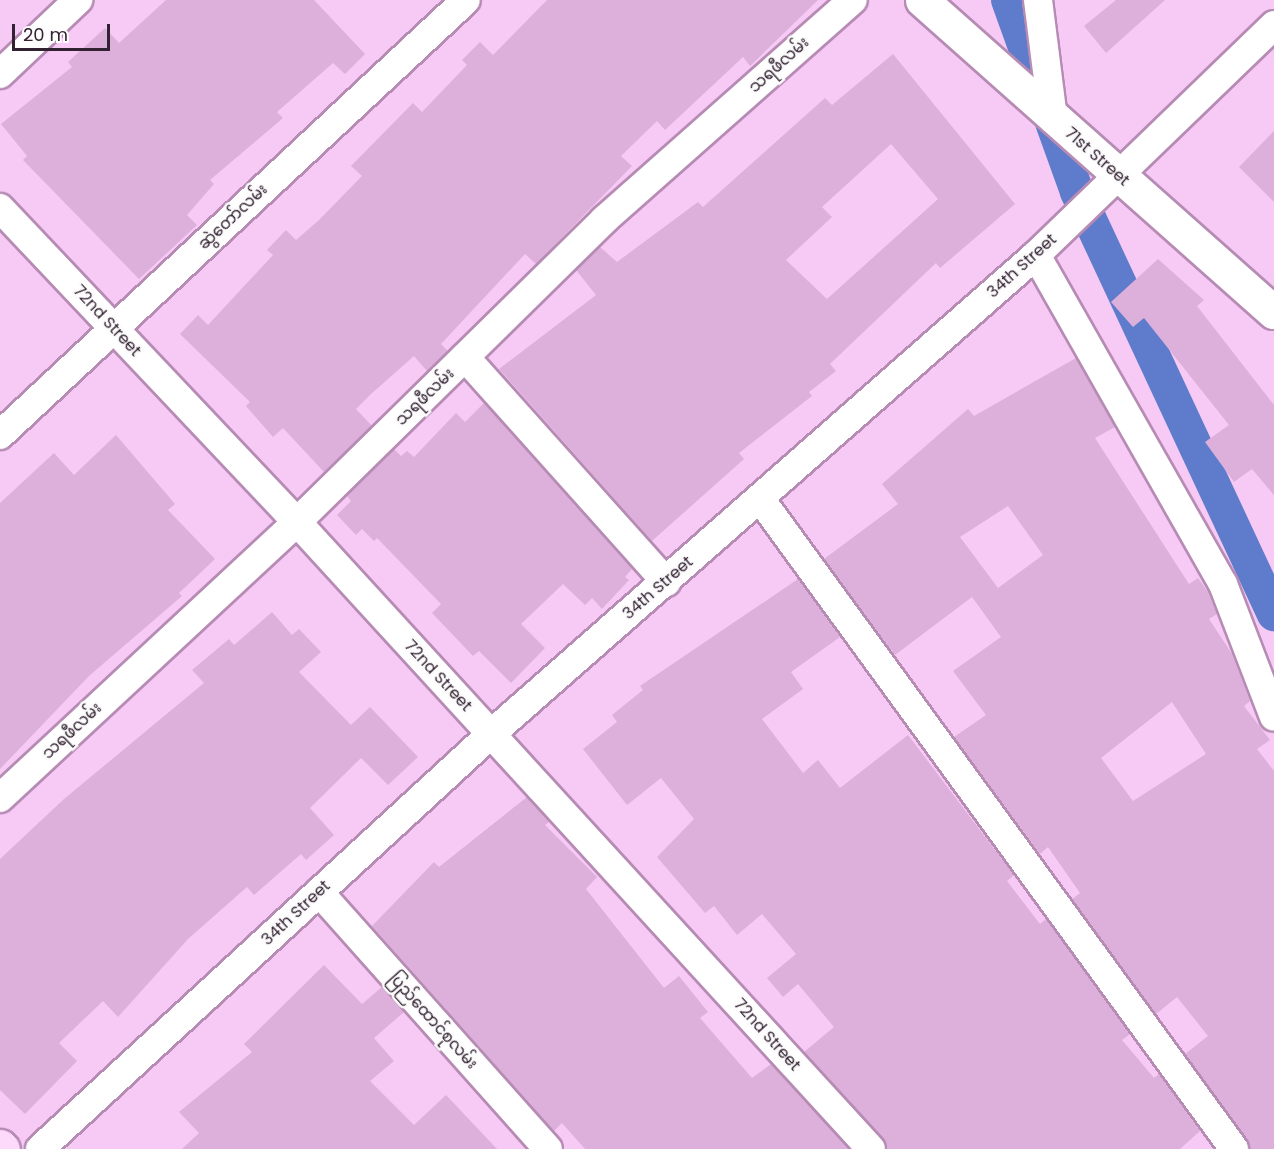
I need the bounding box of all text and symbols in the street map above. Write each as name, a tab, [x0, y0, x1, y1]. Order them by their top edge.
scale bar	[15, 12, 112, 50]
text: 20 m	[23, 22, 68, 47]
street label: သရဖီလမ်း	[745, 33, 813, 97]
street label: 71st Street	[1061, 124, 1133, 190]
street label: ဆွဲတော်လမ်း	[194, 180, 272, 254]
street label: 34th Street	[983, 230, 1061, 302]
street label: 72nd Street	[69, 282, 145, 360]
street label: သရဖီလမ်း	[392, 364, 458, 430]
street label: 34th Street	[619, 552, 697, 624]
street label: 72nd Street	[400, 637, 476, 715]
street label: သရဖီလမ်း	[38, 699, 106, 763]
street label: 34th Street	[258, 876, 334, 950]
street label: ပြည်ထောင်စုလမ်း	[385, 969, 481, 1073]
street label: 72nd Street	[730, 995, 804, 1075]

